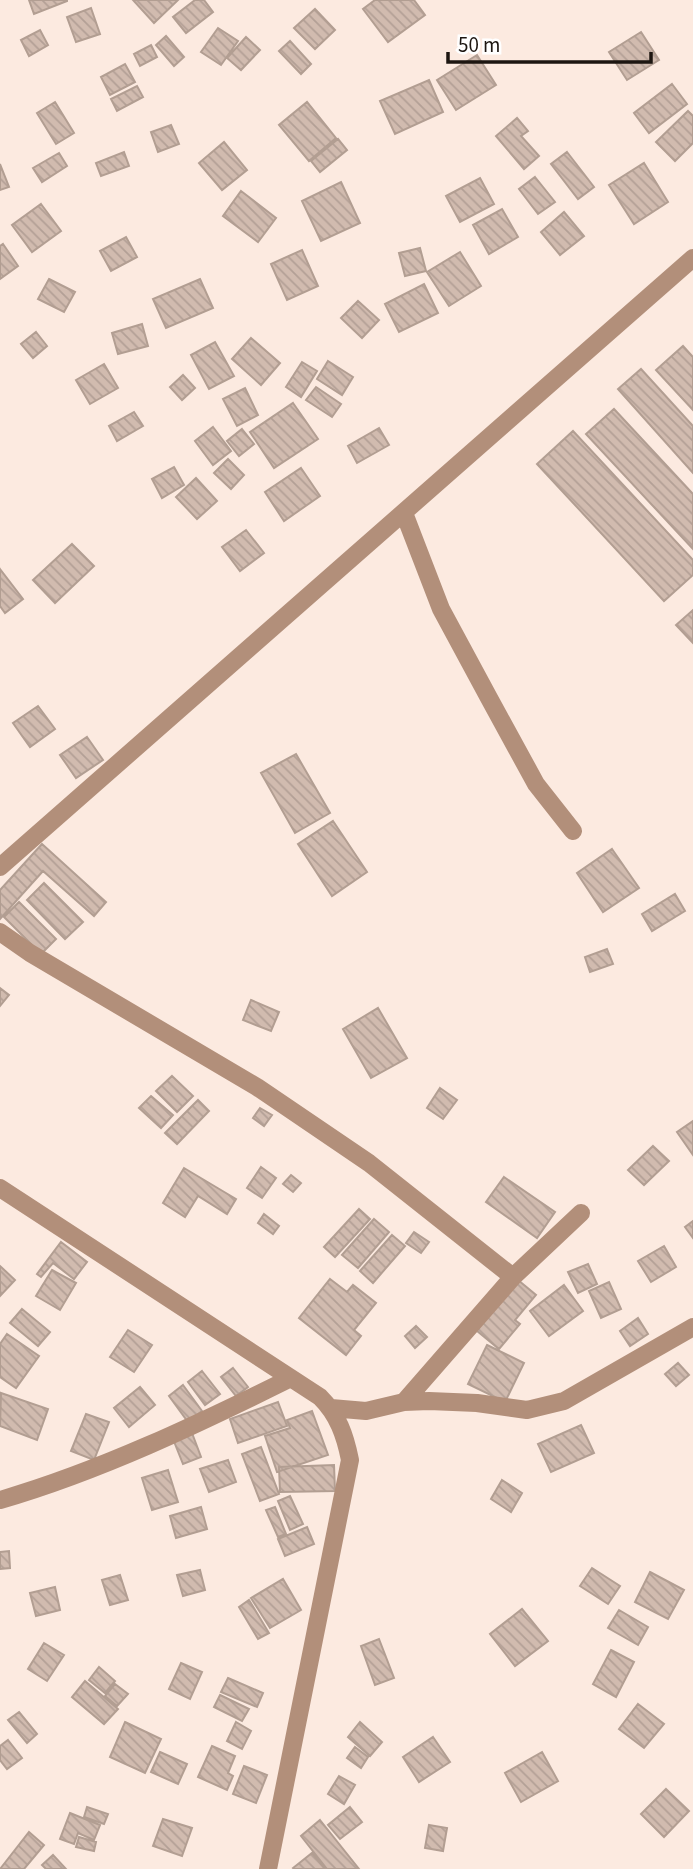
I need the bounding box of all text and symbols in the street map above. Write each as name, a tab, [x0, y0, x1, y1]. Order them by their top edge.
scale bar	[448, 21, 651, 65]
text: 50 m	[458, 30, 500, 60]

